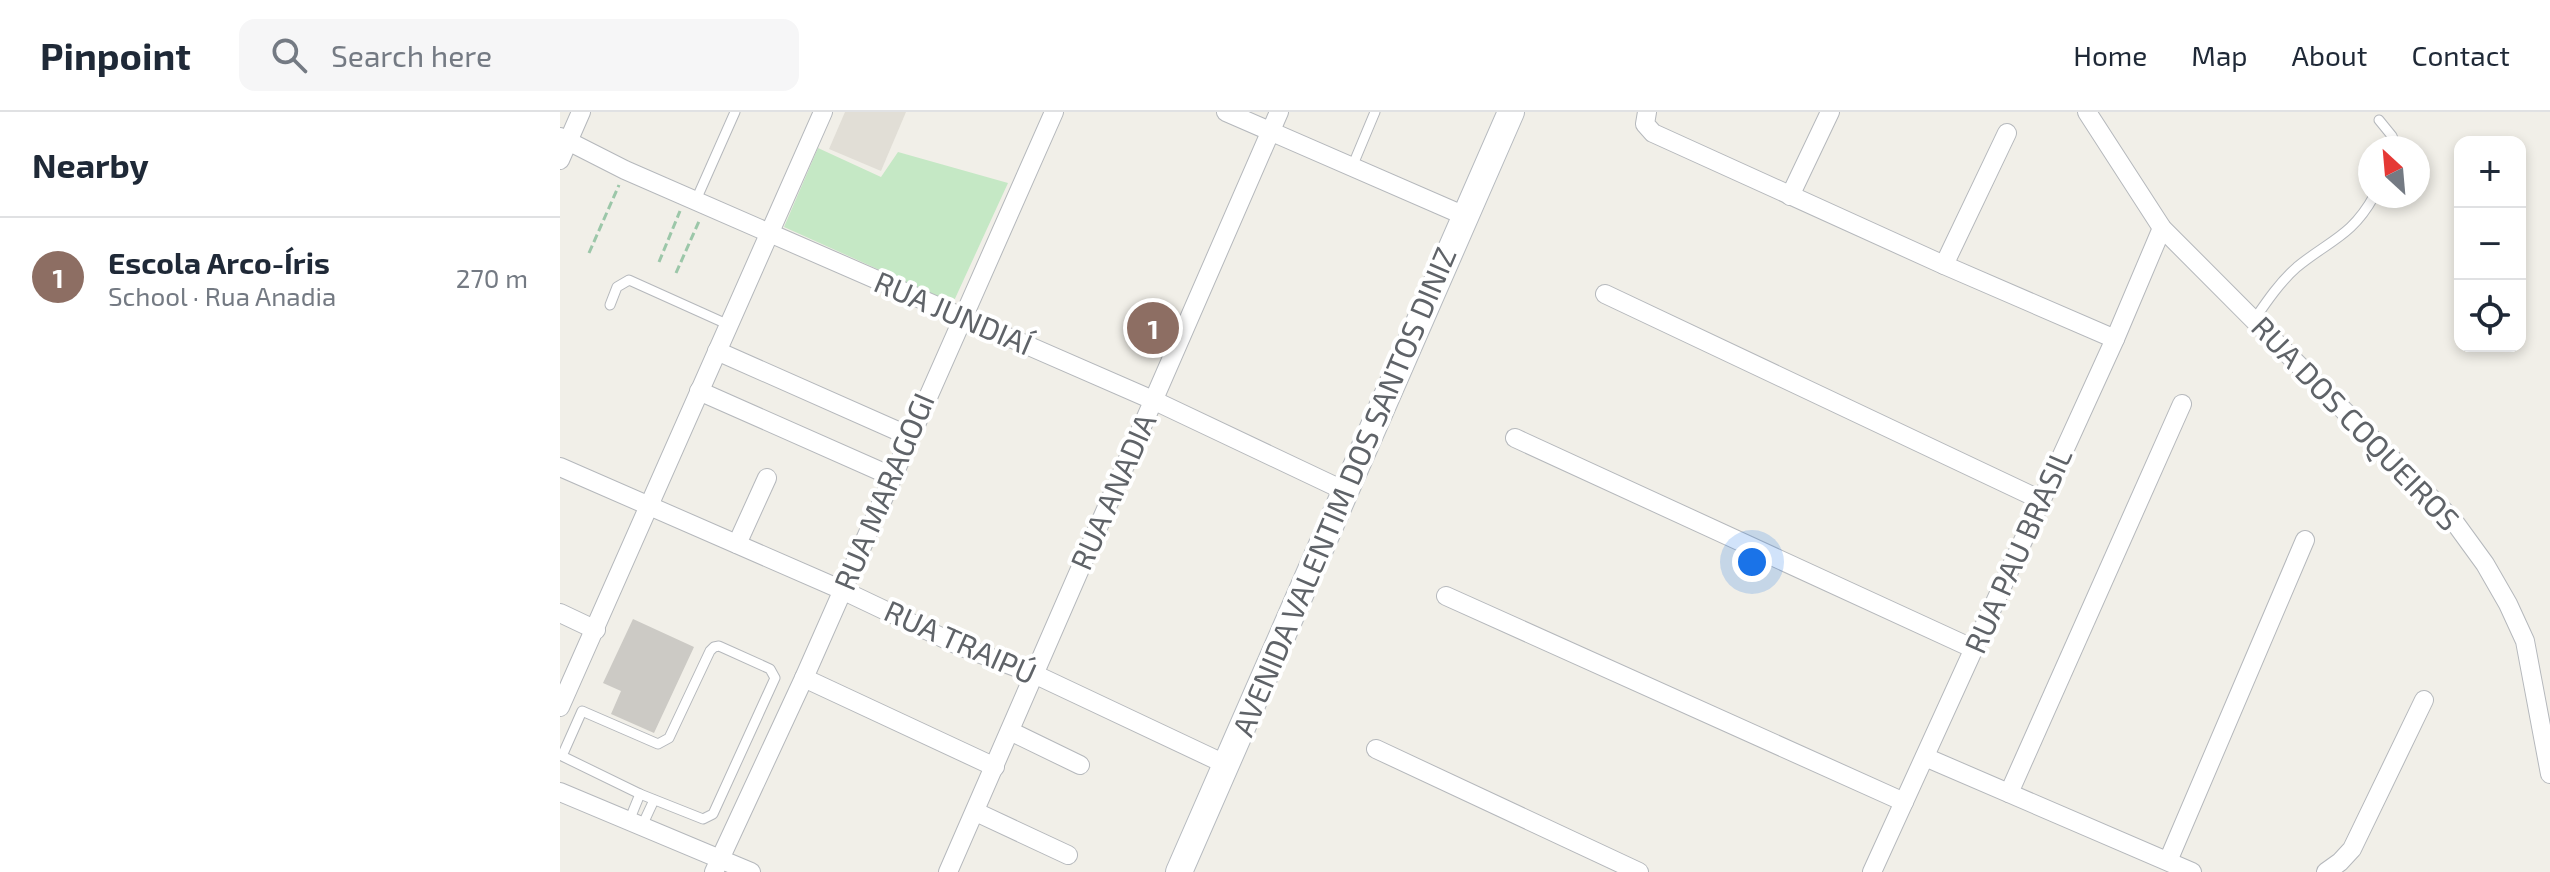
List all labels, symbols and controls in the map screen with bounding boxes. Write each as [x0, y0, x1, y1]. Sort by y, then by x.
search box [239, 19, 799, 91]
text: Pinpoint [40, 32, 191, 78]
icon: search [267, 33, 311, 77]
text: Search here [331, 37, 492, 73]
text: Home [2073, 38, 2147, 72]
text: Map [2191, 38, 2248, 72]
text: About [2292, 38, 2367, 72]
text: Contact [2411, 38, 2510, 72]
north arrow [2358, 136, 2430, 208]
map controls [2454, 136, 2526, 352]
button: + [2454, 136, 2526, 208]
text: Nearby [32, 144, 149, 185]
button: − [2454, 208, 2526, 280]
street label: AVENIDA VALENTIM DOS SANTOS DINIZ [1224, 241, 1463, 741]
text: Escola Arco-Íris [108, 244, 330, 280]
text: 1 [52, 262, 64, 293]
text: 270 m [456, 262, 528, 293]
street label: RUA JUNDIAÍ [869, 263, 1039, 362]
text: School · Rua Anadia [108, 280, 336, 311]
button: locate [2454, 280, 2526, 352]
pin: 1 [1127, 298, 1179, 358]
street label: RUA DOS COQUEIROS [2245, 308, 2468, 537]
street label: RUA MARAGOGI [825, 387, 941, 595]
street label: RUA ANADIA [1062, 407, 1163, 575]
street label: RUA PAU BRASIL [1956, 442, 2079, 658]
your location [1732, 542, 1772, 582]
street label: RUA TRAIPÚ [879, 592, 1042, 691]

